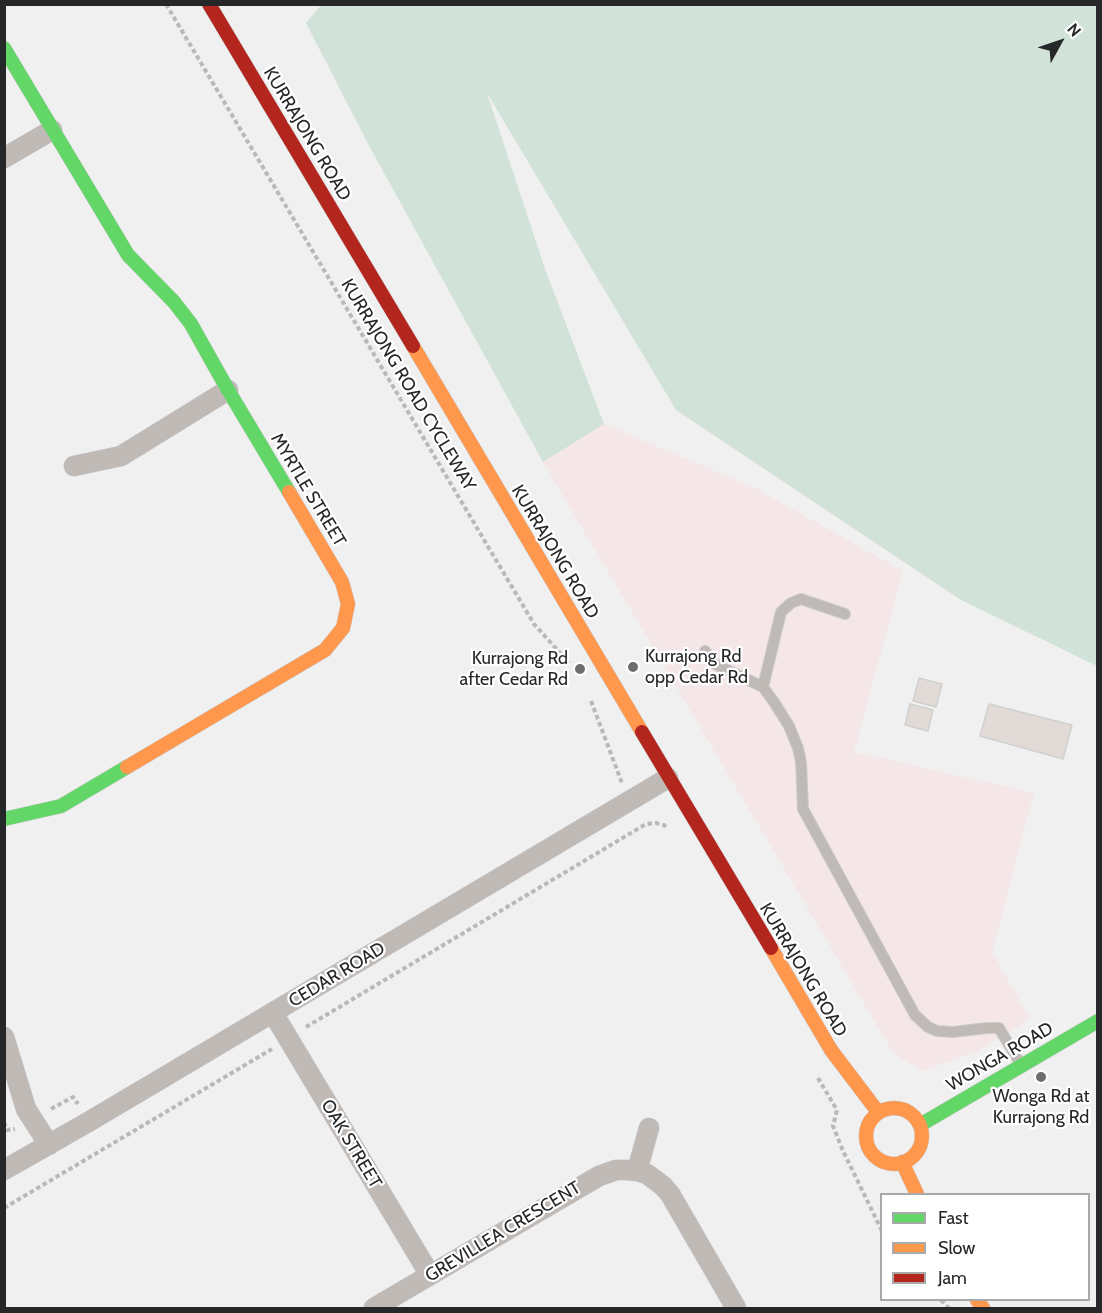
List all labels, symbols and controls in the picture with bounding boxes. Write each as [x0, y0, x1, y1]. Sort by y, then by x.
north arrow [1030, 12, 1090, 72]
text: N [1063, 20, 1085, 41]
street label: KURRAJONG ROAD [259, 63, 355, 205]
street label: KURRAJONG ROAD CYCLEWAY [336, 275, 480, 495]
street label: MYRTLE STREET [266, 430, 350, 550]
street label: KURRAJONG ROAD [507, 481, 603, 623]
place label: Kurrajong Rd opp Cedar Rd [645, 646, 748, 688]
place label: Kurrajong Rd after Cedar Rd [460, 648, 568, 690]
marker: Kurrajong Rd opp Cedar Rd [626, 660, 640, 674]
marker: Kurrajong Rd after Cedar Rd [573, 662, 587, 676]
street label: KURRAJONG ROAD [755, 899, 851, 1041]
street label: CEDAR ROAD [285, 938, 389, 1012]
street label: WONGA ROAD [943, 1018, 1057, 1096]
marker: Wonga Rd at Kurrajong Rd [1034, 1070, 1048, 1084]
place label: Wonga Rd at Kurrajong Rd [992, 1086, 1090, 1128]
street label: OAK STREET [316, 1096, 386, 1192]
street label: GREVILLEA CRESCENT [421, 1177, 585, 1287]
legend [880, 1193, 1090, 1301]
text: Fast [938, 1207, 969, 1229]
text: Slow [938, 1237, 975, 1259]
text: Jam [938, 1267, 967, 1289]

